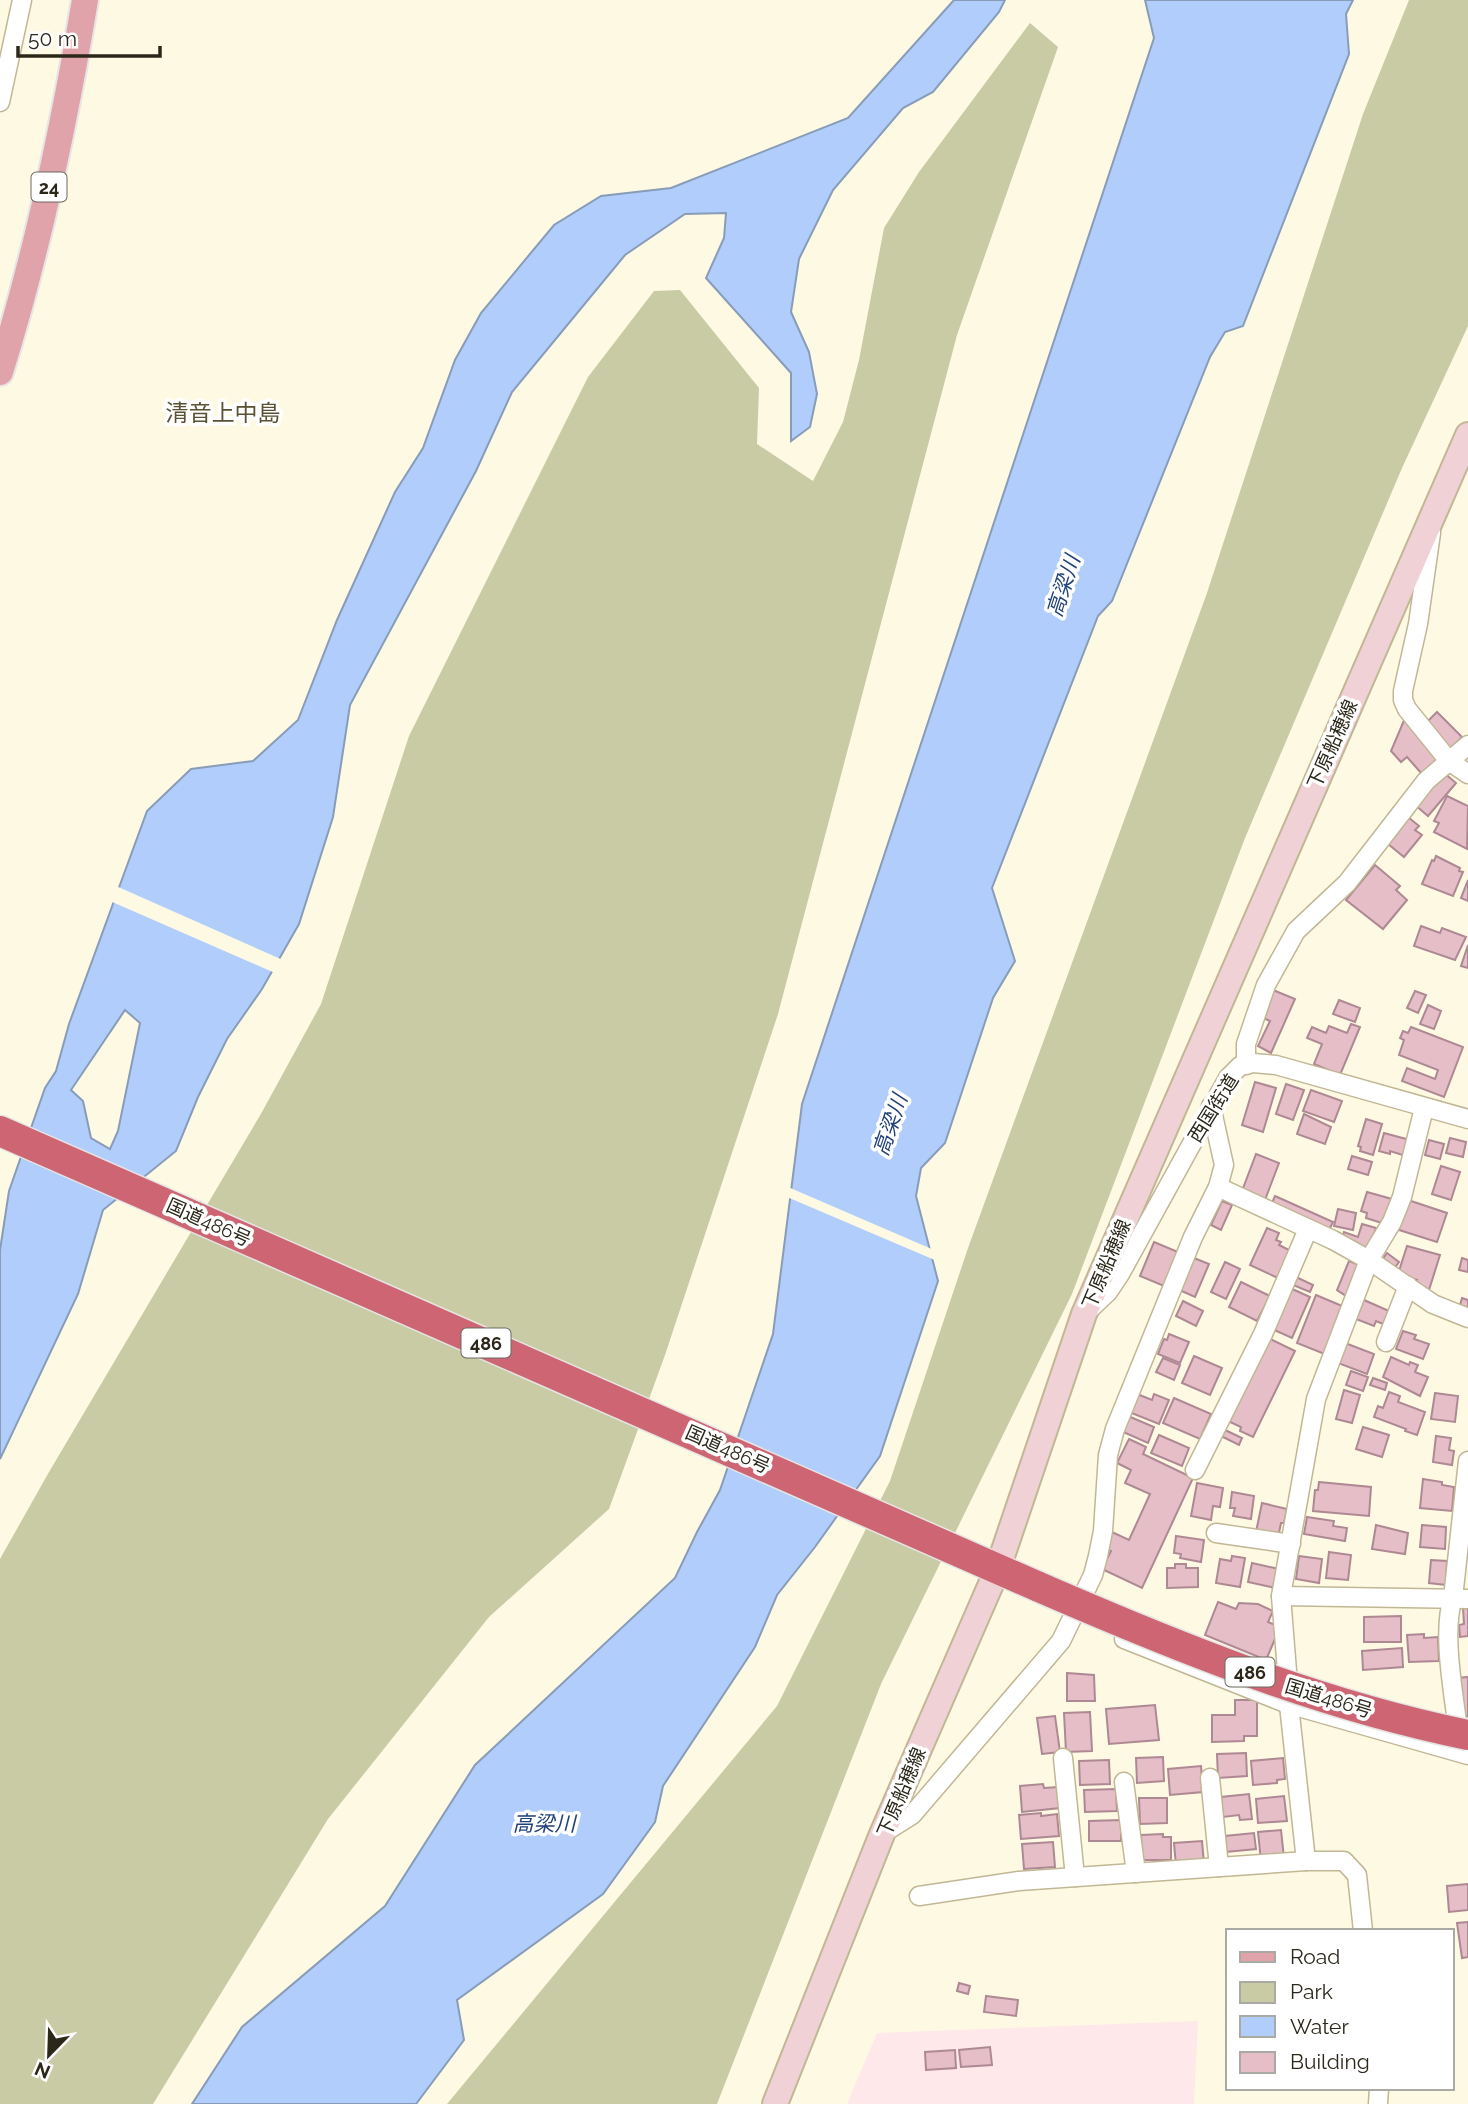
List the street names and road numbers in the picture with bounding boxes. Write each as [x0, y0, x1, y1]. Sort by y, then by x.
road number: 24 [32, 172, 66, 202]
street label: 下原船穂線 [1303, 696, 1361, 792]
street label: 西国街道 [1184, 1070, 1242, 1146]
street label: 国道486号 [163, 1194, 255, 1250]
street label: 下原船穂線 [1077, 1216, 1135, 1312]
road number: 486 [462, 1328, 510, 1358]
street label: 国道486号 [682, 1421, 774, 1477]
road number: 486 [1226, 1658, 1274, 1686]
street label: 国道486号 [1283, 1674, 1375, 1722]
street label: 下原船穂線 [872, 1744, 930, 1840]

